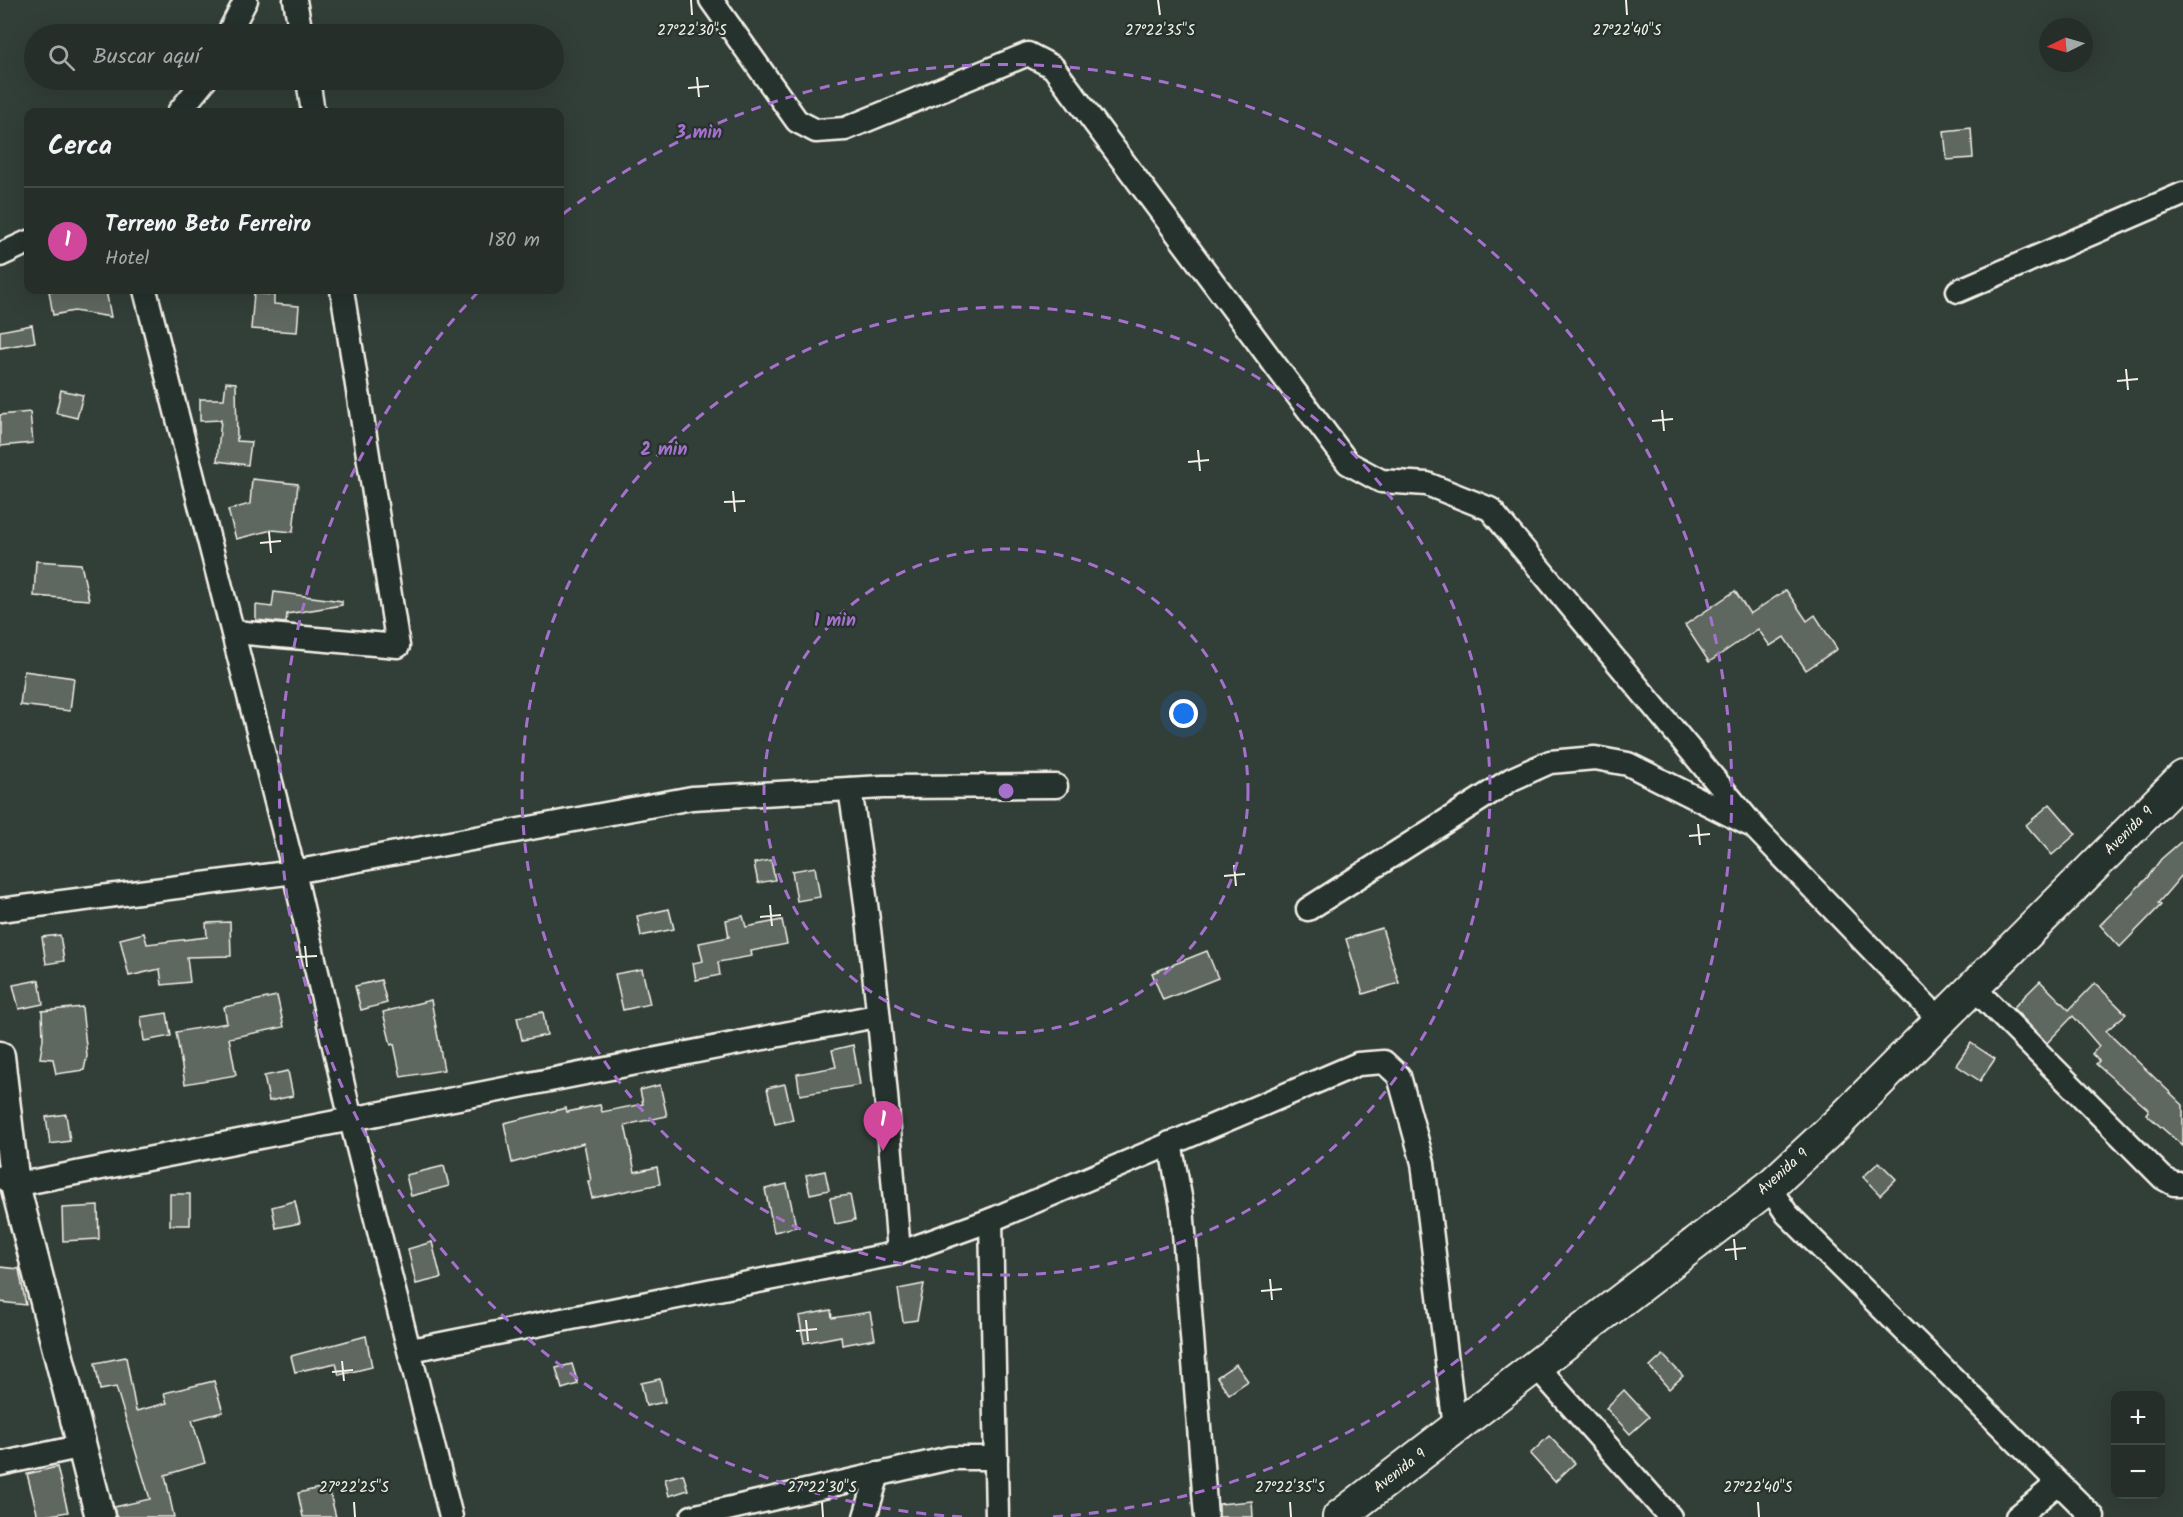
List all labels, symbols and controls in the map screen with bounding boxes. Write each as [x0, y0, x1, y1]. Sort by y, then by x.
north arrow [2039, 18, 2093, 72]
text: 27°22'30"S [657, 19, 727, 43]
text: 27°22'35"S [1125, 19, 1195, 43]
text: 27°22'40"S [1592, 19, 1662, 43]
search box [24, 24, 564, 90]
text: Buscar aquí [93, 40, 200, 75]
icon: search [45, 41, 78, 74]
text: 3 min [675, 119, 722, 148]
text: Cerca [48, 126, 112, 168]
text: Terreno Beto Ferreiro [105, 208, 311, 243]
text: 1 [64, 225, 71, 257]
text: 180 m [488, 225, 540, 257]
text: Hotel [105, 243, 149, 275]
text: 2 min [641, 436, 687, 465]
text: 1 min [814, 607, 856, 636]
your location [1169, 699, 1198, 728]
centre of rings [996, 781, 1016, 801]
street label: Avenida 9 [2099, 800, 2160, 861]
pin: 1 [864, 1102, 902, 1151]
street label: Avenida 9 [1752, 1142, 1814, 1202]
map controls [2111, 1391, 2165, 1499]
button: + [2111, 1391, 2165, 1445]
street label: Avenida 9 [1368, 1442, 1432, 1499]
button: − [2111, 1445, 2165, 1499]
text: 27°22'25"S [319, 1476, 389, 1500]
text: 27°22'30"S [787, 1476, 857, 1500]
text: 27°22'35"S [1255, 1476, 1325, 1500]
text: 27°22'40"S [1723, 1476, 1793, 1500]

